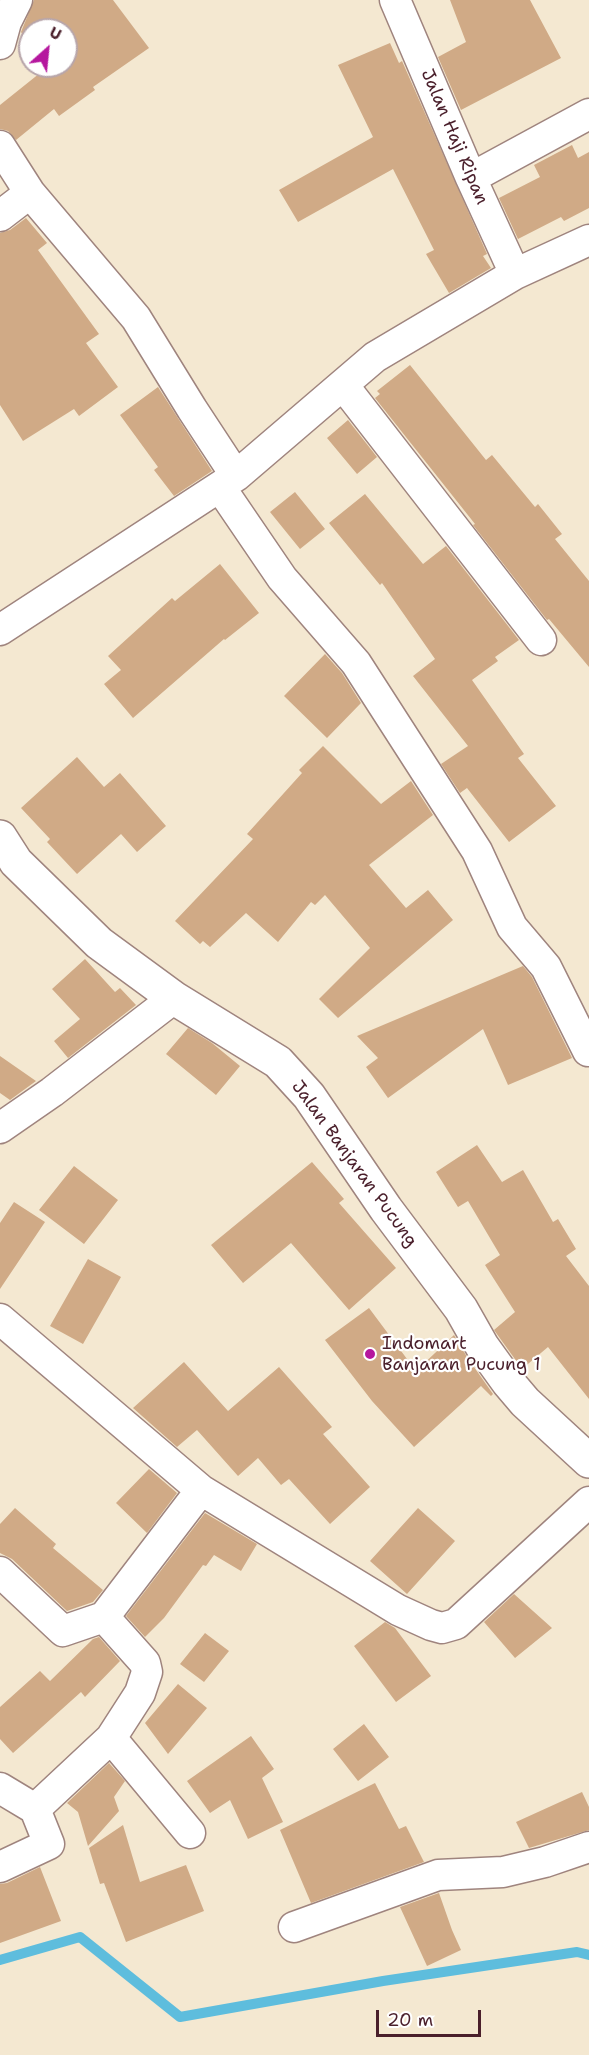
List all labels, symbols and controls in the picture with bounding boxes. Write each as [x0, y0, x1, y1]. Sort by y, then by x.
north arrow [18, 18, 78, 78]
text: U [46, 21, 65, 45]
street label: Jalan Haji Ripan [416, 66, 492, 208]
street label: Jalan Banjaran Pucung [286, 1077, 422, 1251]
place label: Indomart Banjaran Pucung 1 [382, 1333, 541, 1376]
marker: Indomart Banjaran Pucung 1 [363, 1347, 377, 1361]
scale bar [379, 1998, 484, 2036]
text: 20 m [387, 2008, 433, 2032]

